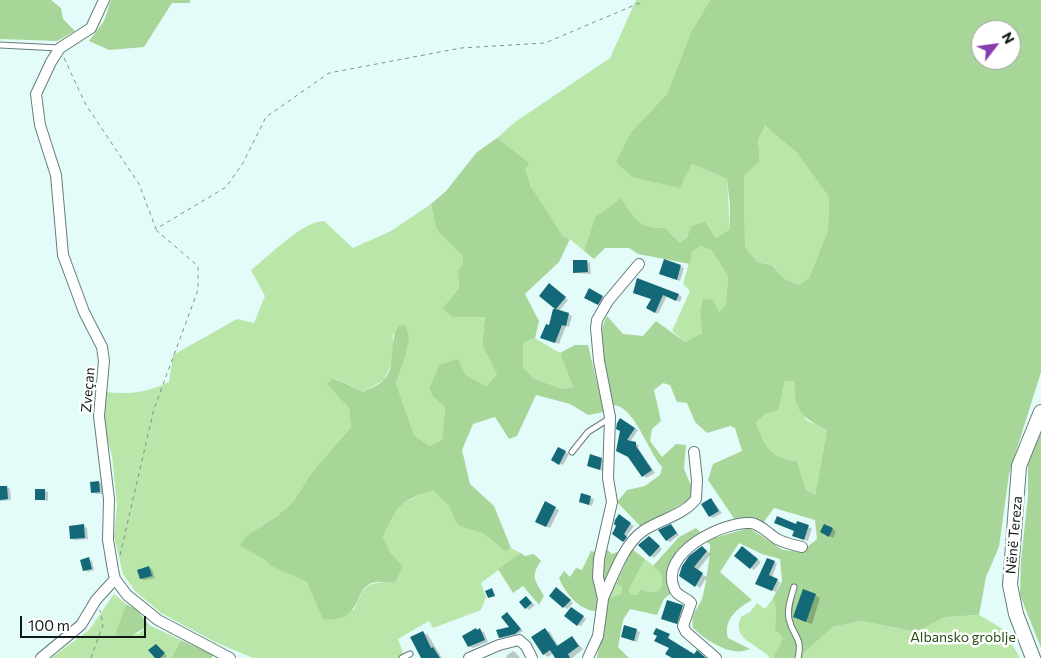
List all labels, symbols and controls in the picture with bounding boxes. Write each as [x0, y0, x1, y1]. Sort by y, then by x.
north arrow [971, 20, 1021, 70]
text: N [999, 29, 1019, 47]
street label: Zveçan [78, 367, 98, 413]
street label: Nënë Tereza [1002, 495, 1026, 575]
scale bar [22, 606, 149, 638]
text: 100 m [28, 616, 70, 634]
park label: Albansko groblje [910, 629, 1016, 645]

